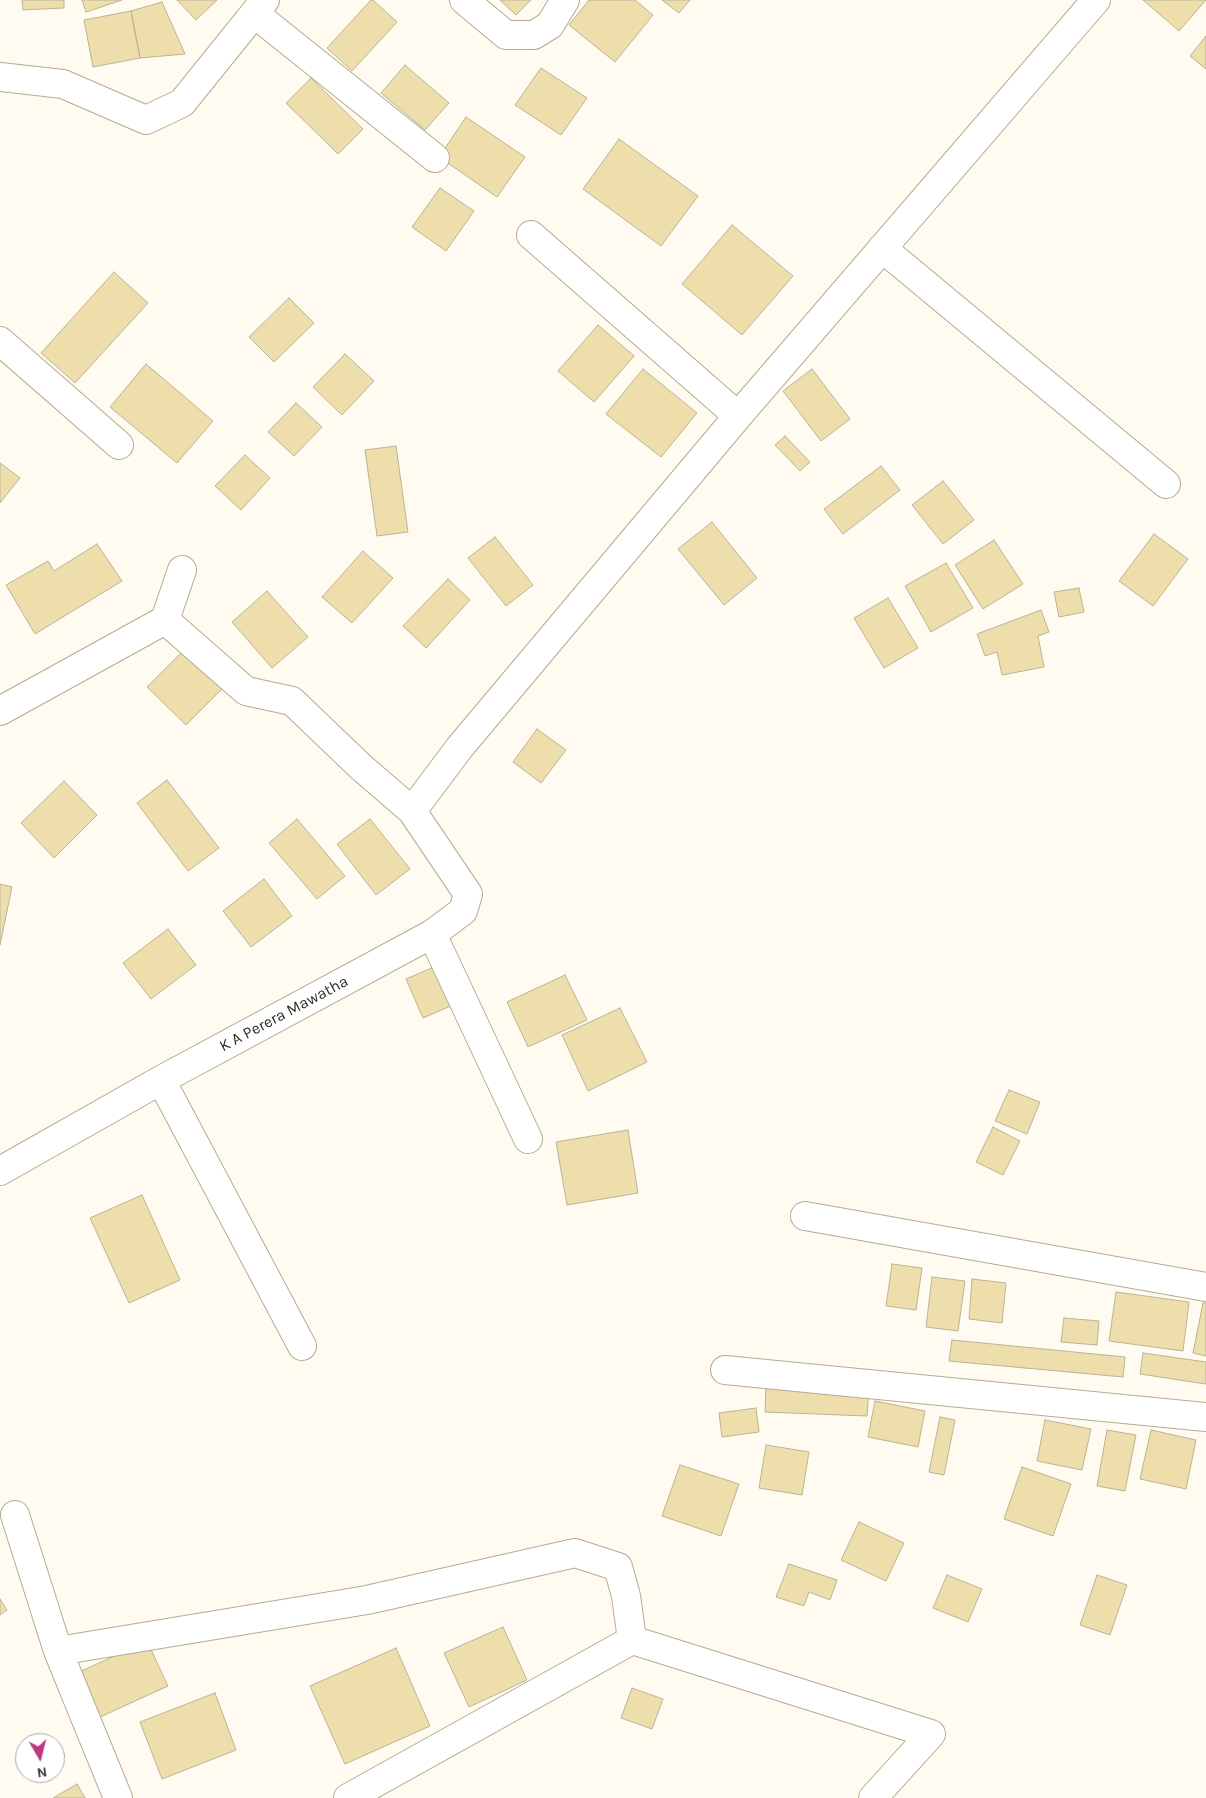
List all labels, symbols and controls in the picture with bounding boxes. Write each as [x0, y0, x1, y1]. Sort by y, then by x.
street label: K A Perera Mawatha [216, 972, 352, 1056]
north arrow [15, 1733, 65, 1783]
text: N [36, 1763, 48, 1781]

